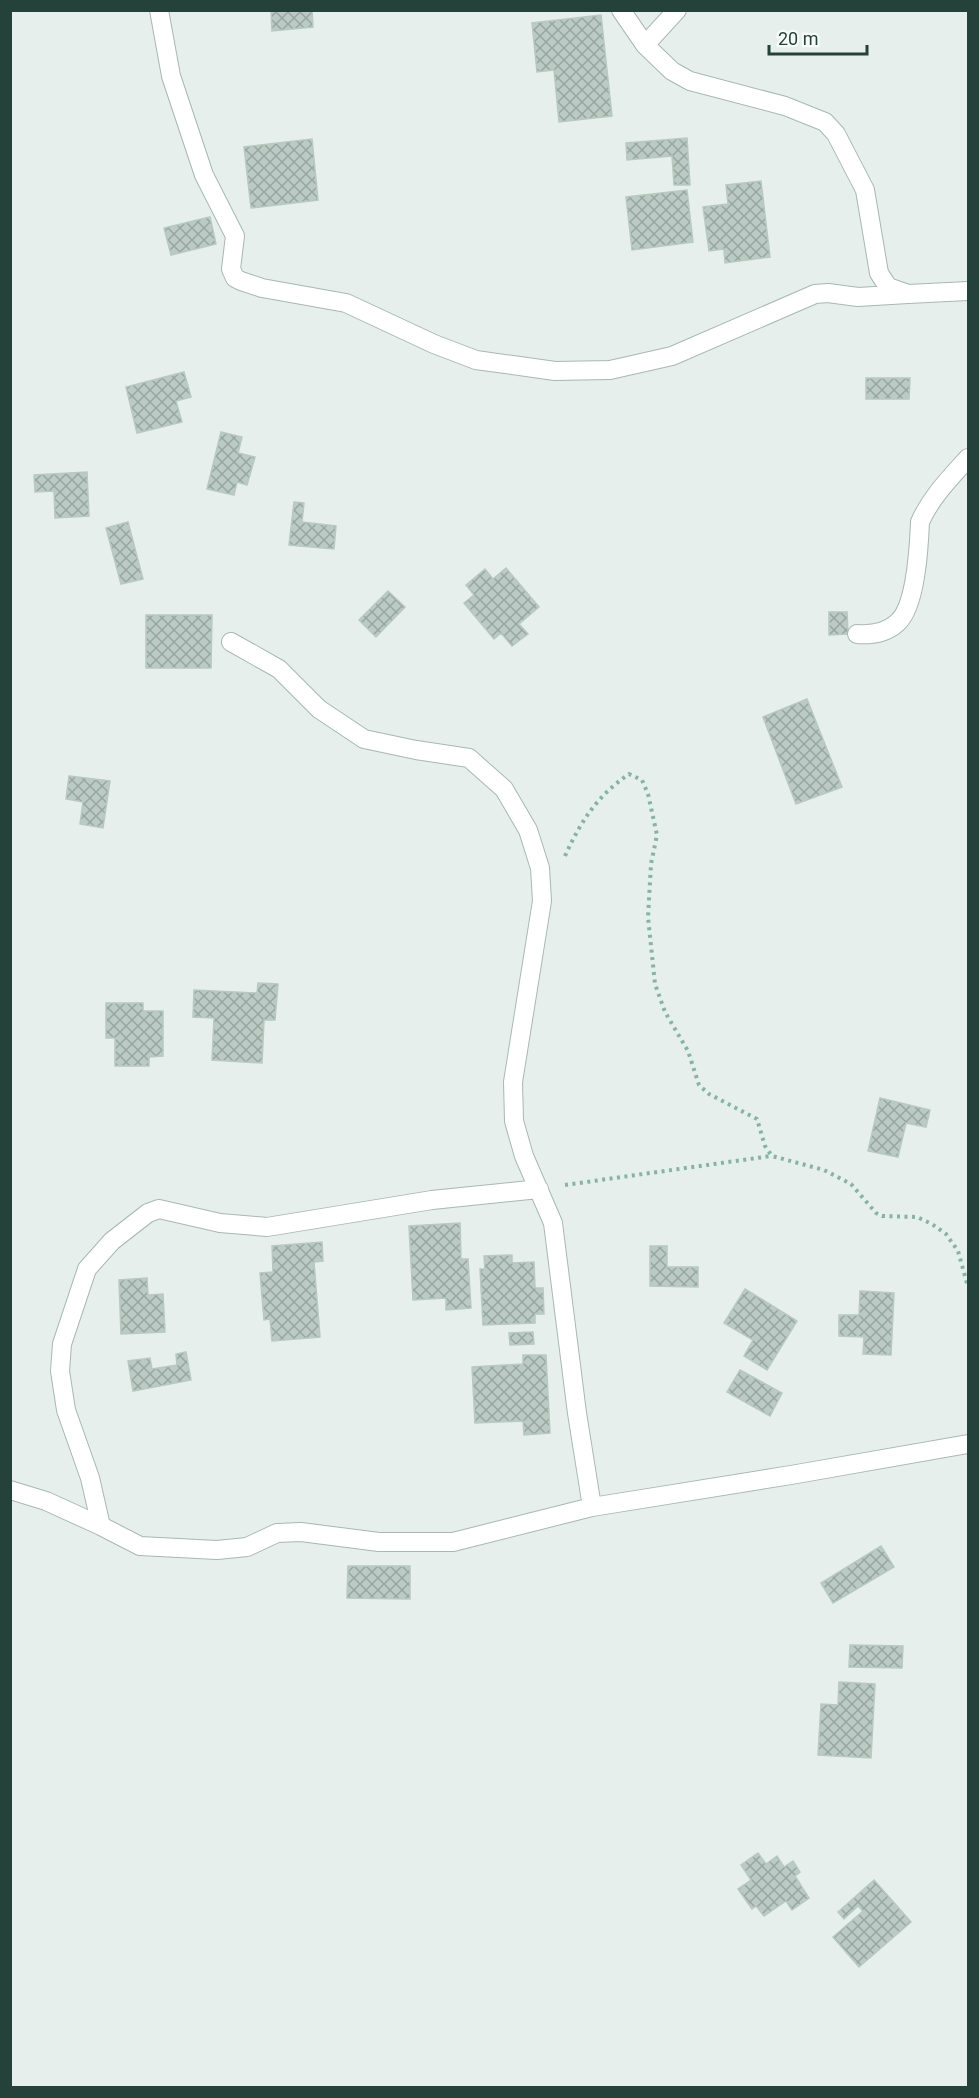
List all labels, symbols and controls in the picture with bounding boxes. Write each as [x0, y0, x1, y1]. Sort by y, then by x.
scale bar [769, 18, 866, 56]
text: 20 m [778, 28, 818, 49]

